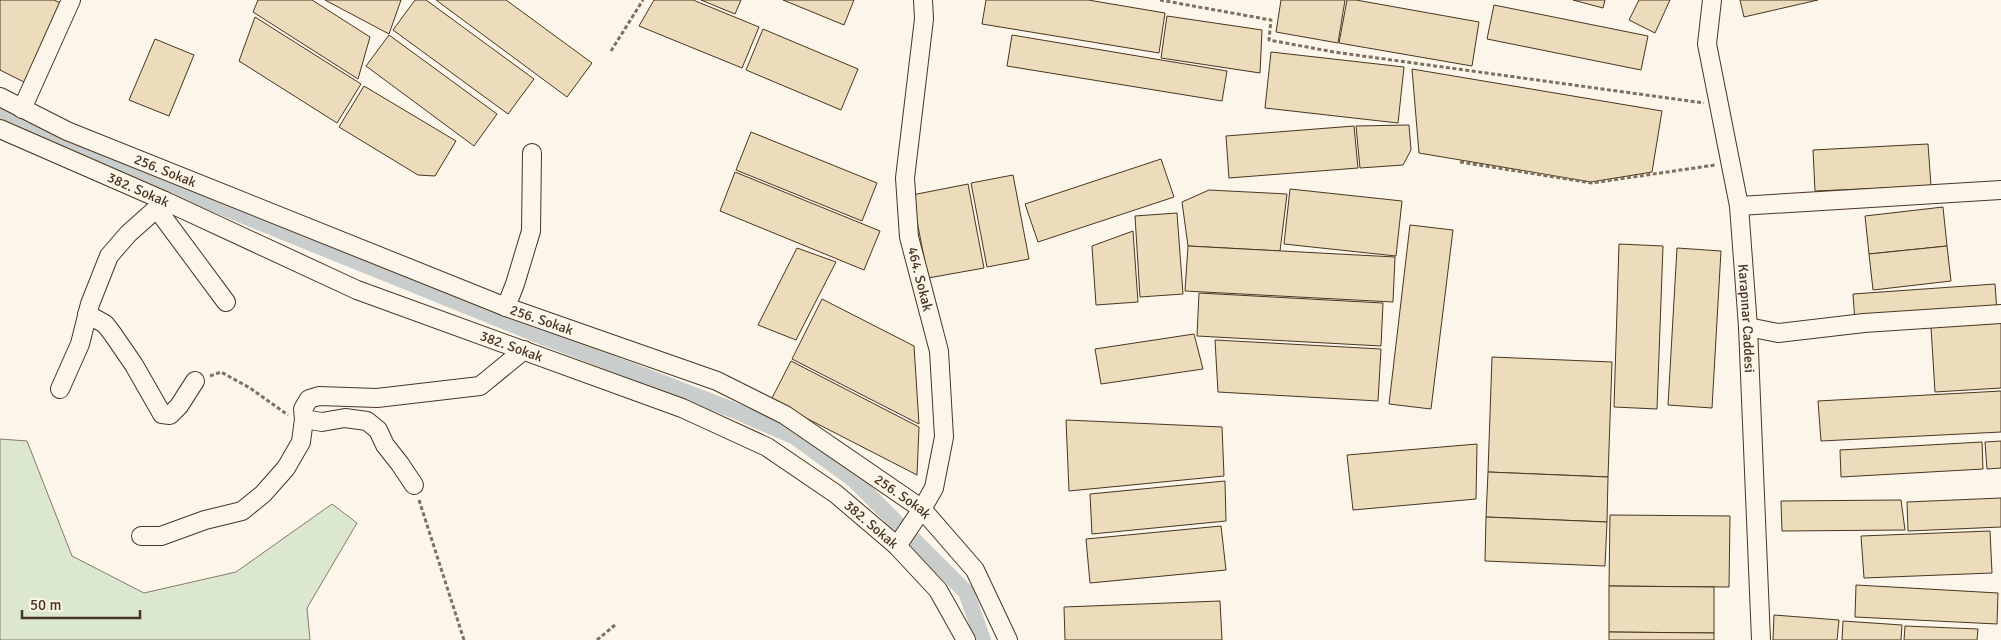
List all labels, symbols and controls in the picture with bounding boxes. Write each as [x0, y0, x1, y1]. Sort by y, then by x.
street label: 256. Sokak [132, 150, 199, 191]
street label: 382. Sokak [105, 168, 172, 210]
street label: 464. Sokak [904, 245, 936, 313]
street label: Karapınar Caddesi [1735, 263, 1758, 373]
street label: 256. Sokak [508, 301, 576, 338]
street label: 382. Sokak [478, 327, 545, 365]
street label: 256. Sokak [871, 470, 935, 522]
street label: 382. Sokak [841, 496, 902, 552]
scale bar [22, 588, 140, 620]
text: 50 m [30, 596, 61, 614]

